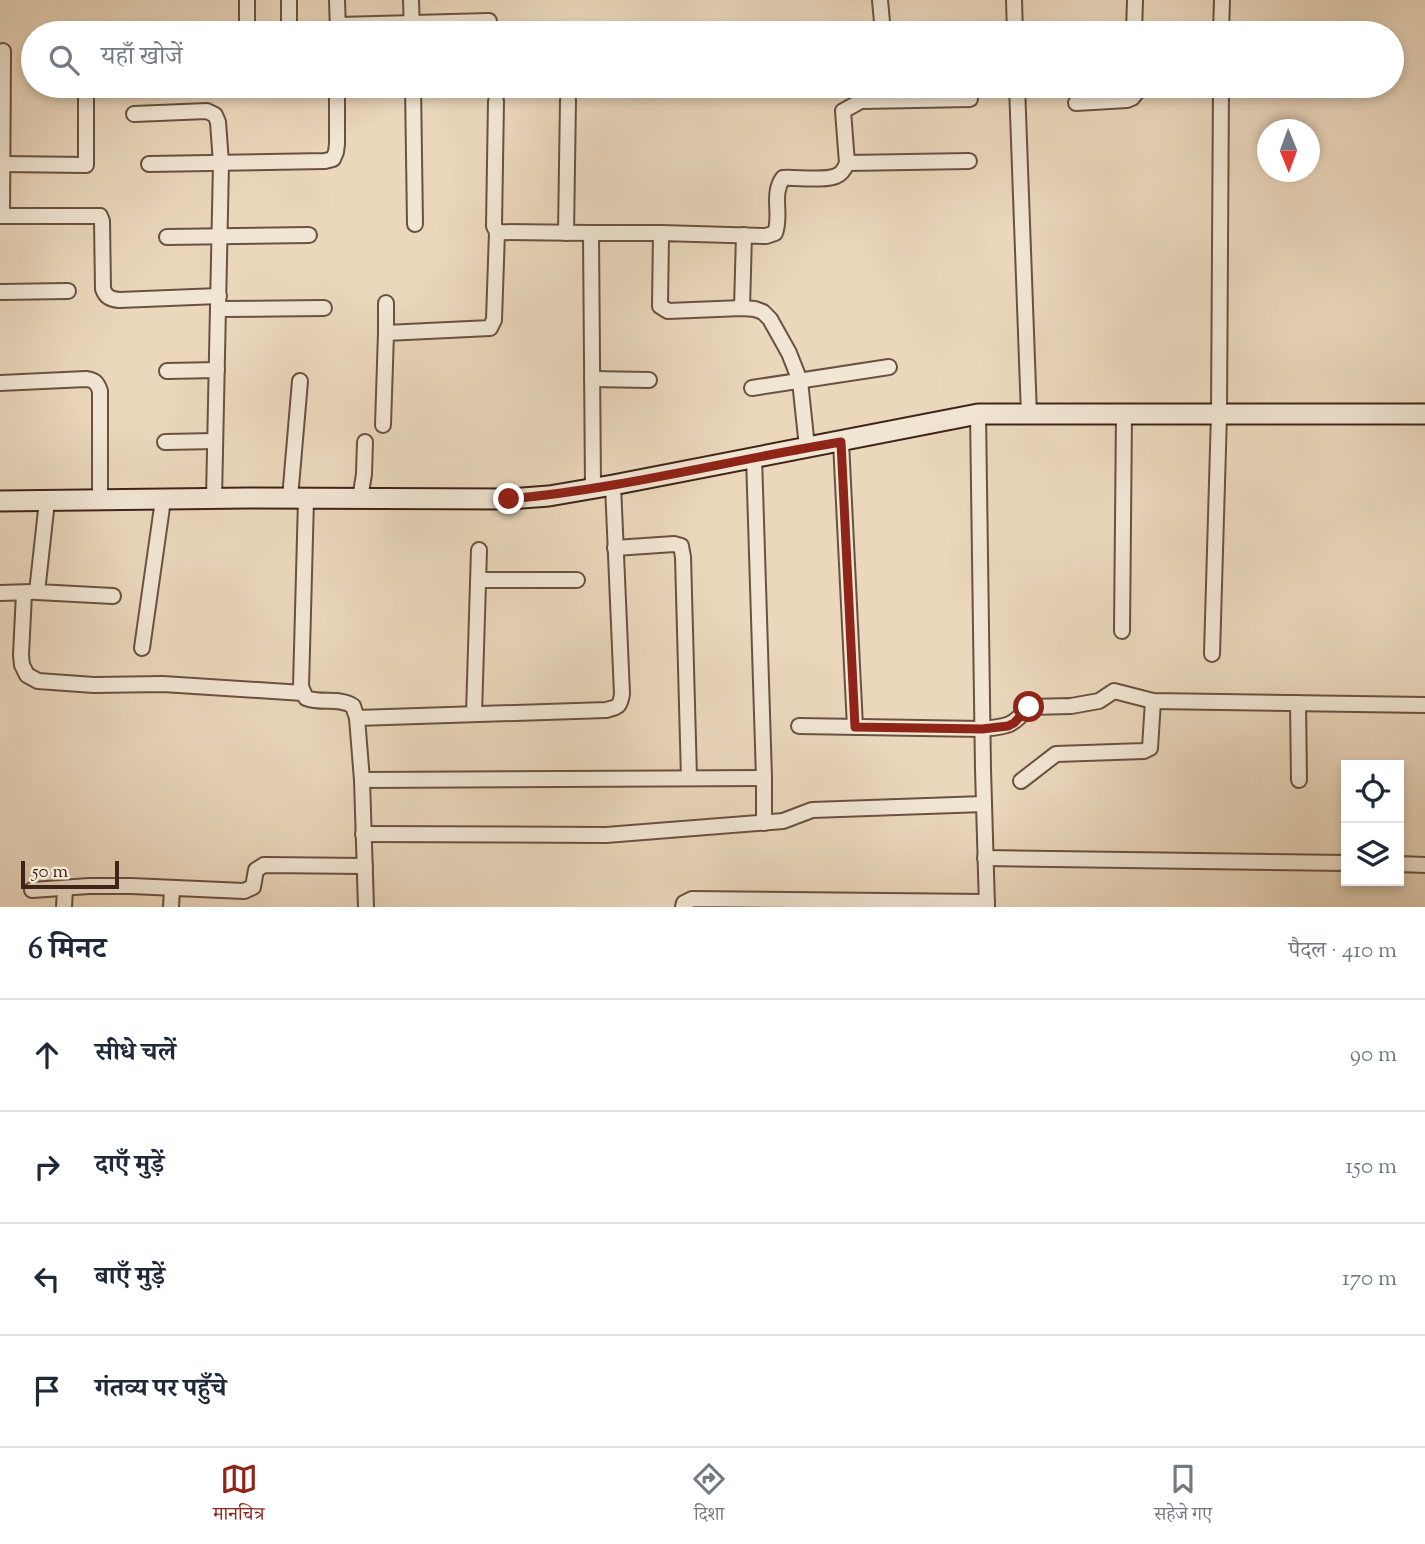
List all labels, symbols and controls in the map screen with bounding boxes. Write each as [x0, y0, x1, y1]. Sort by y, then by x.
search box [21, 21, 1404, 98]
text: यहाँ खोजें [101, 39, 183, 76]
icon: search [45, 41, 83, 79]
north arrow [1257, 119, 1320, 182]
route end [493, 483, 524, 514]
route start [1013, 691, 1044, 722]
map controls [1341, 760, 1404, 886]
button: locate [1341, 760, 1404, 823]
button: layers [1341, 823, 1404, 886]
scale bar [21, 858, 119, 890]
text: 50 m [32, 859, 68, 886]
text: 6 मिनट [28, 929, 106, 972]
text: पैदल · 410 m [1289, 935, 1397, 968]
text: सीधे चलें [95, 1035, 176, 1072]
icon: ahead [28, 1036, 66, 1074]
text: 90 m [1350, 1039, 1397, 1072]
text: दाएँ मुड़ें [95, 1147, 164, 1184]
icon: right [28, 1148, 66, 1186]
text: 150 m [1345, 1151, 1397, 1184]
text: बाएँ मुड़ें [95, 1259, 165, 1296]
icon: left [28, 1260, 66, 1298]
text: 170 m [1342, 1263, 1397, 1296]
text: गंतव्य पर पहुँचे [95, 1371, 226, 1408]
icon: arrive [28, 1372, 66, 1410]
tab: मानचित्र [213, 1460, 264, 1532]
tab: दिशा [690, 1460, 728, 1532]
tab: सहेजे गए [1154, 1460, 1212, 1532]

